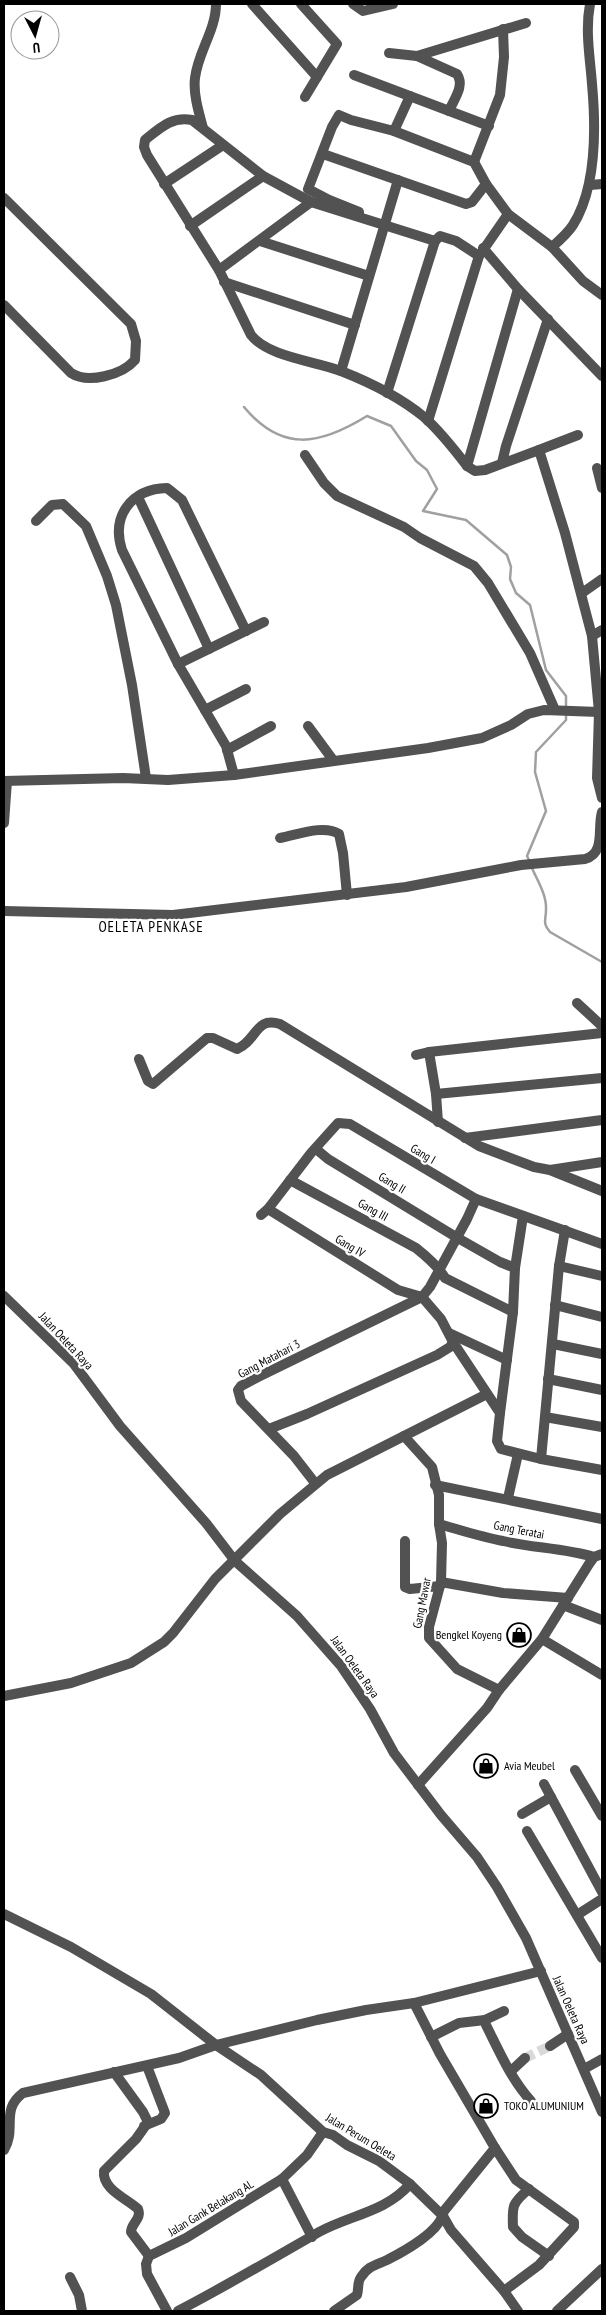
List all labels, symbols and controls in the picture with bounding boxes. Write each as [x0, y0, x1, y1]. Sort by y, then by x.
north arrow [10, 10, 60, 60]
text: U [32, 39, 41, 57]
district label: OELETA PENKASE [98, 917, 204, 936]
street label: Gang I [408, 1140, 438, 1167]
street label: Gang II [376, 1169, 409, 1197]
street label: Gang III [356, 1195, 391, 1224]
street label: Gang IV [333, 1231, 368, 1260]
street label: Jalan Oeleta Raya [35, 1308, 97, 1373]
street label: Gang Matahari 3 [235, 1336, 302, 1381]
street label: Gang Teratai [493, 1517, 546, 1542]
street label: Gang Mawar [409, 1576, 434, 1630]
shop icon: Bengkel Koyeng [506, 1622, 532, 1648]
place label: Bengkel Koyeng [436, 1627, 502, 1642]
street label: Jalan Oeleta Raya [327, 1632, 383, 1701]
shop icon: Avia Meubel [473, 1753, 499, 1779]
place label: Avia Meubel [504, 1758, 555, 1773]
street label: Jalan Oeleta Raya [549, 1973, 593, 2046]
shop icon: TOKO ALUMUNIUM [473, 2093, 499, 2119]
place label: TOKO ALUMUNIUM [504, 2098, 584, 2113]
street label: Jalan Perum Oeleta [323, 2109, 399, 2164]
street label: Jalan Gank Belakang AL [164, 2176, 256, 2239]

